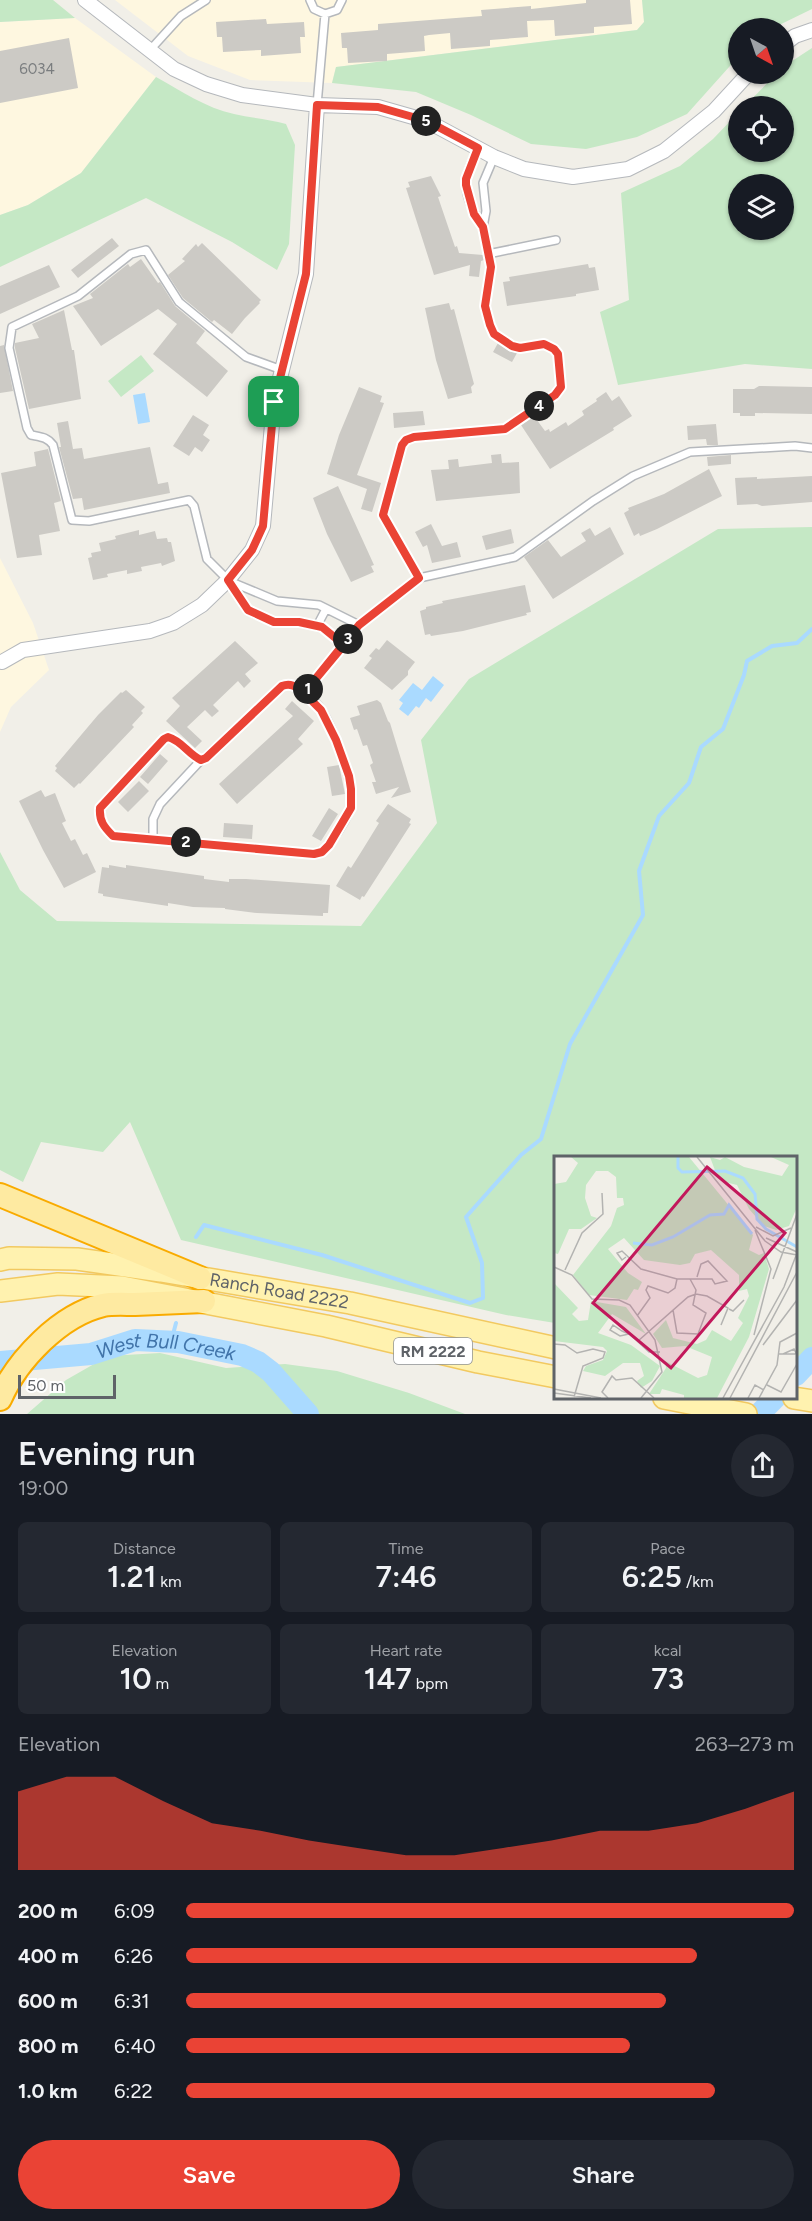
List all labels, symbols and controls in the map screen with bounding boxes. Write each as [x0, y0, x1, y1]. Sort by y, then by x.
north arrow [728, 18, 794, 84]
map controls [728, 18, 794, 240]
house number: 6034 [19, 60, 55, 78]
button: locate [728, 96, 794, 162]
pin: 5 [411, 106, 441, 136]
text: 5 [421, 111, 431, 130]
button: layers [728, 174, 794, 240]
pin [248, 376, 299, 427]
icon: arrive [257, 385, 290, 418]
pin: 4 [524, 391, 554, 421]
text: 4 [534, 396, 544, 415]
pin: 3 [333, 624, 363, 654]
text: 3 [344, 629, 352, 648]
pin: 1 [293, 674, 323, 704]
text: 1 [305, 679, 311, 698]
pin: 2 [171, 827, 201, 857]
text: 2 [181, 832, 191, 851]
inset map [554, 1156, 797, 1399]
street label: Ranch Road 2222 [208, 1268, 351, 1314]
water label: West Bull Creek [93, 1328, 239, 1366]
road number: RM 2222 [394, 1338, 472, 1364]
scale bar [18, 1372, 116, 1400]
text: 50 m [27, 1376, 64, 1395]
text: Evening run [18, 1434, 195, 1473]
button: share [731, 1434, 794, 1497]
text: 19:00 [18, 1476, 68, 1500]
text: Distance [113, 1539, 176, 1558]
text: Time [389, 1539, 423, 1558]
text: Pace [650, 1539, 685, 1558]
text: 1.21 [107, 1558, 156, 1595]
text: 7:46 [376, 1558, 436, 1595]
text: 6:25 [622, 1558, 682, 1595]
text: km [156, 1572, 182, 1591]
text: /km [682, 1572, 714, 1591]
text: Elevation [111, 1641, 177, 1660]
text: Heart rate [370, 1641, 442, 1660]
text: kcal [654, 1641, 682, 1660]
text: 10 [120, 1660, 152, 1697]
text: 147 [364, 1660, 412, 1697]
text: 73 [651, 1660, 684, 1697]
text: m [152, 1674, 169, 1693]
text: bpm [412, 1674, 448, 1693]
text: Elevation [18, 1732, 100, 1756]
text: 263–273 m [695, 1732, 794, 1756]
text: 200 m [18, 1899, 78, 1923]
text: 6:09 [114, 1899, 155, 1923]
text: 400 m [18, 1944, 79, 1968]
text: 6:26 [114, 1944, 153, 1968]
text: 600 m [18, 1989, 78, 2013]
text: 6:31 [114, 1989, 150, 2013]
text: 800 m [18, 2034, 78, 2058]
text: 6:40 [114, 2034, 156, 2058]
text: 1.0 km [18, 2079, 77, 2103]
text: 6:22 [114, 2079, 153, 2103]
button: Save [18, 2140, 400, 2209]
button: Share [412, 2140, 794, 2209]

